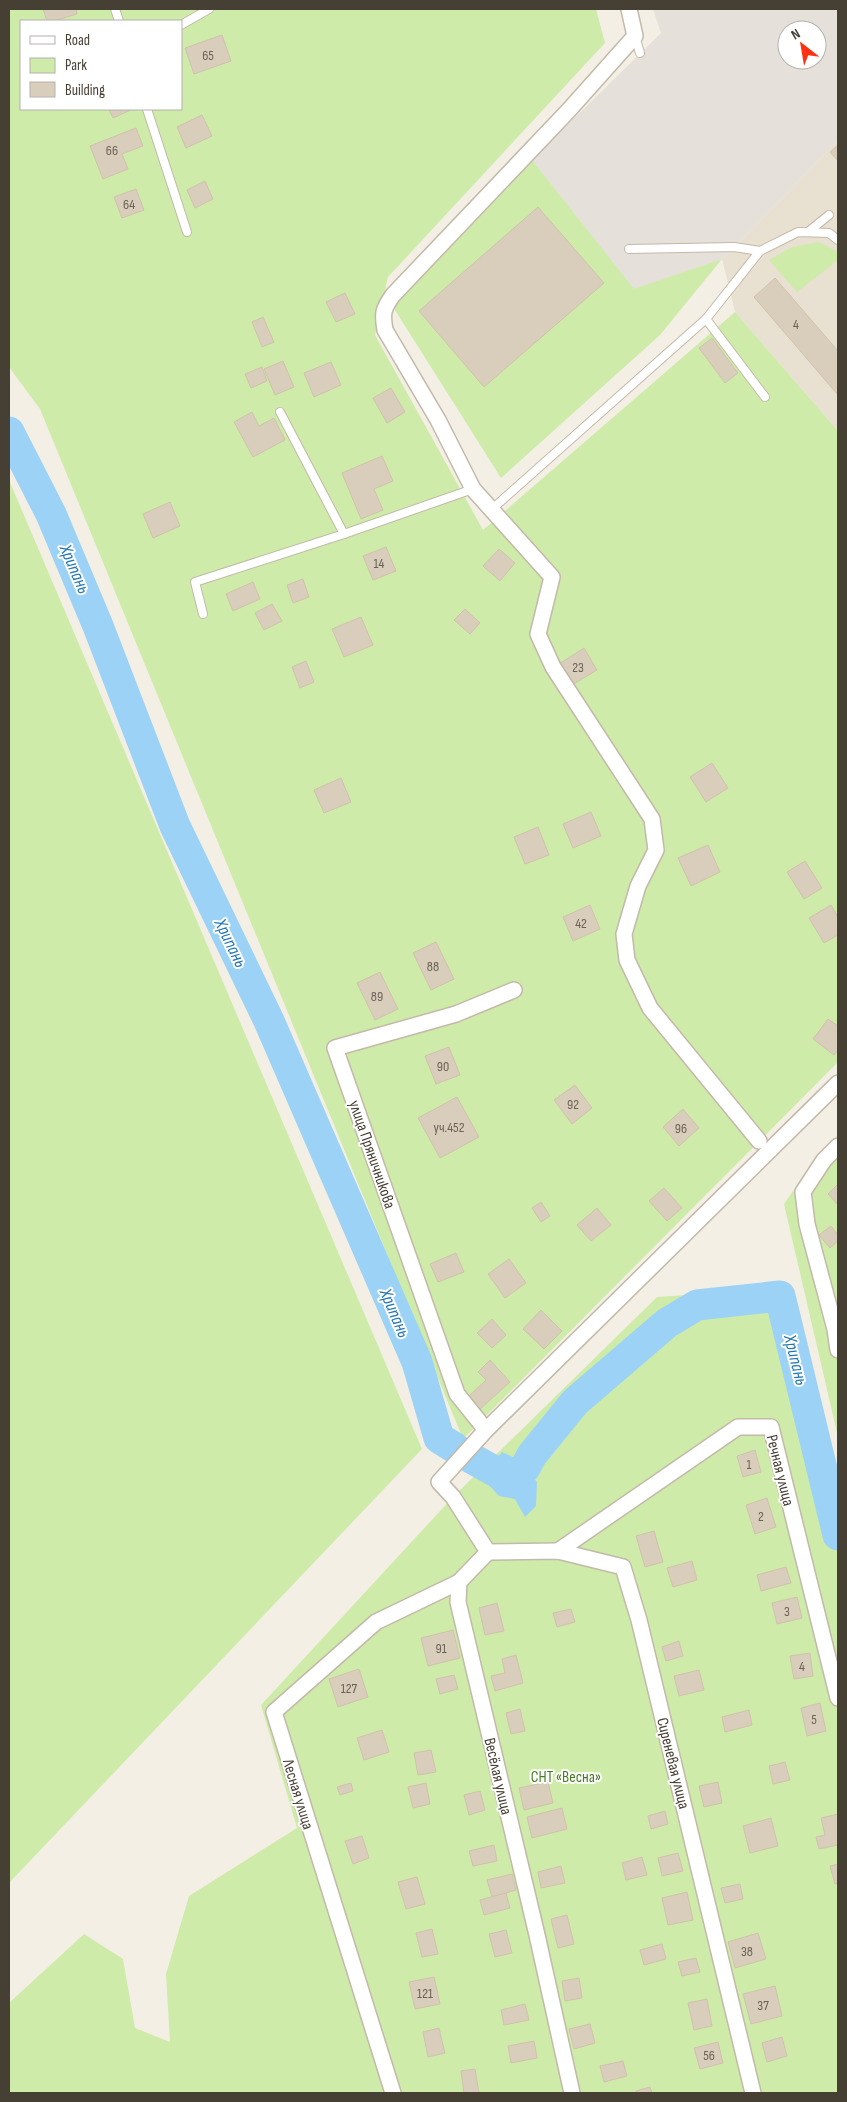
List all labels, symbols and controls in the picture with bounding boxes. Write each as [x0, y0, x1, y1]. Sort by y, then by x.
legend [20, 20, 182, 110]
north arrow [777, 20, 827, 70]
text: N [788, 25, 803, 43]
text: Road [65, 31, 90, 50]
house number: 65 [202, 47, 214, 64]
text: Park [65, 56, 87, 75]
text: Building [65, 81, 105, 100]
house number: 66 [106, 142, 118, 159]
house number: 64 [123, 196, 135, 213]
house number: 4 [793, 316, 799, 333]
water label: Хрипань [54, 541, 94, 597]
house number: 14 [374, 555, 385, 572]
house number: 23 [572, 659, 584, 676]
water label: Хрипань [209, 915, 251, 971]
house number: 42 [575, 915, 587, 932]
house number: 88 [427, 958, 439, 975]
house number: 89 [371, 988, 383, 1005]
house number: 90 [437, 1058, 449, 1075]
house number: 92 [567, 1096, 579, 1113]
street label: улица Пряничникова [344, 1098, 399, 1211]
house number: уч.452 [434, 1119, 465, 1136]
house number: 96 [675, 1120, 687, 1137]
water label: Хрипань [374, 1285, 414, 1341]
water label: Хрипань [779, 1332, 812, 1388]
street label: Речная улица [762, 1433, 798, 1508]
house number: 1 [747, 1456, 752, 1473]
house number: 2 [758, 1508, 764, 1525]
house number: 3 [784, 1603, 790, 1620]
house number: 91 [435, 1640, 447, 1657]
house number: 4 [799, 1658, 805, 1675]
house number: 127 [341, 1680, 358, 1697]
house number: 5 [811, 1711, 817, 1728]
street label: Сиреневая улица [652, 1716, 693, 1811]
street label: Весёлая улица [479, 1736, 516, 1817]
street label: Лесная улица [278, 1756, 317, 1832]
park label: СНТ «Весна» [531, 1768, 601, 1787]
house number: 38 [741, 1943, 753, 1960]
house number: 121 [417, 1985, 433, 2002]
house number: 37 [757, 1997, 769, 2014]
house number: 56 [703, 2047, 715, 2064]

